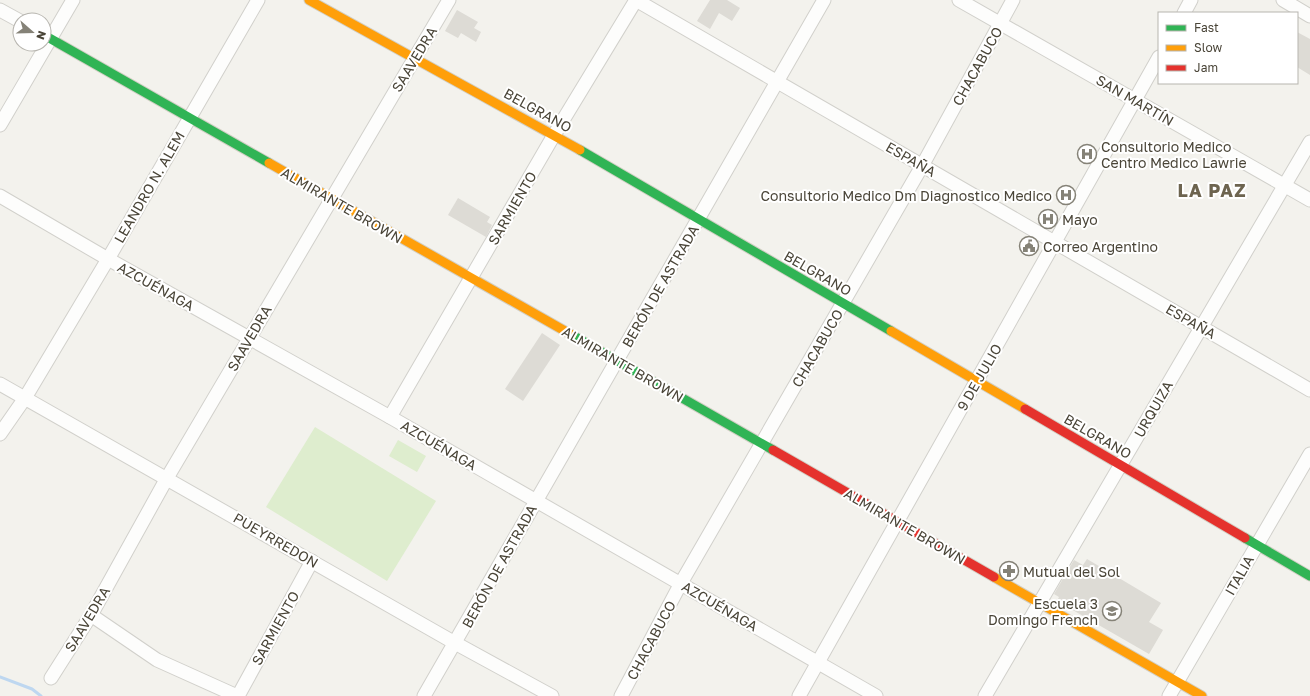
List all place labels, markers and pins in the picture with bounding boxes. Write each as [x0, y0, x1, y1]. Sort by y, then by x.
place label: Consultorio Medico Centro Medico Lawrie [1101, 138, 1247, 171]
hospital icon: Consultorio Medico Centro Medico Lawrie [1076, 143, 1098, 165]
hospital icon: Consultorio Medico Dm Diagnostico Medico [1055, 184, 1077, 206]
place label: Consultorio Medico Dm Diagnostico Medico [761, 187, 1052, 204]
hospital icon: Mayo [1037, 208, 1059, 230]
place label: Mayo [1062, 211, 1098, 228]
public building icon: Correo Argentino [1018, 235, 1040, 257]
place label: Correo Argentino [1043, 238, 1158, 255]
pharmacy icon: Mutual del Sol [998, 560, 1020, 582]
place label: Mutual del Sol [1023, 563, 1120, 580]
place label: Escuela 3 Domingo French [988, 595, 1098, 628]
school or university icon: Escuela 3 Domingo French [1101, 600, 1123, 622]

